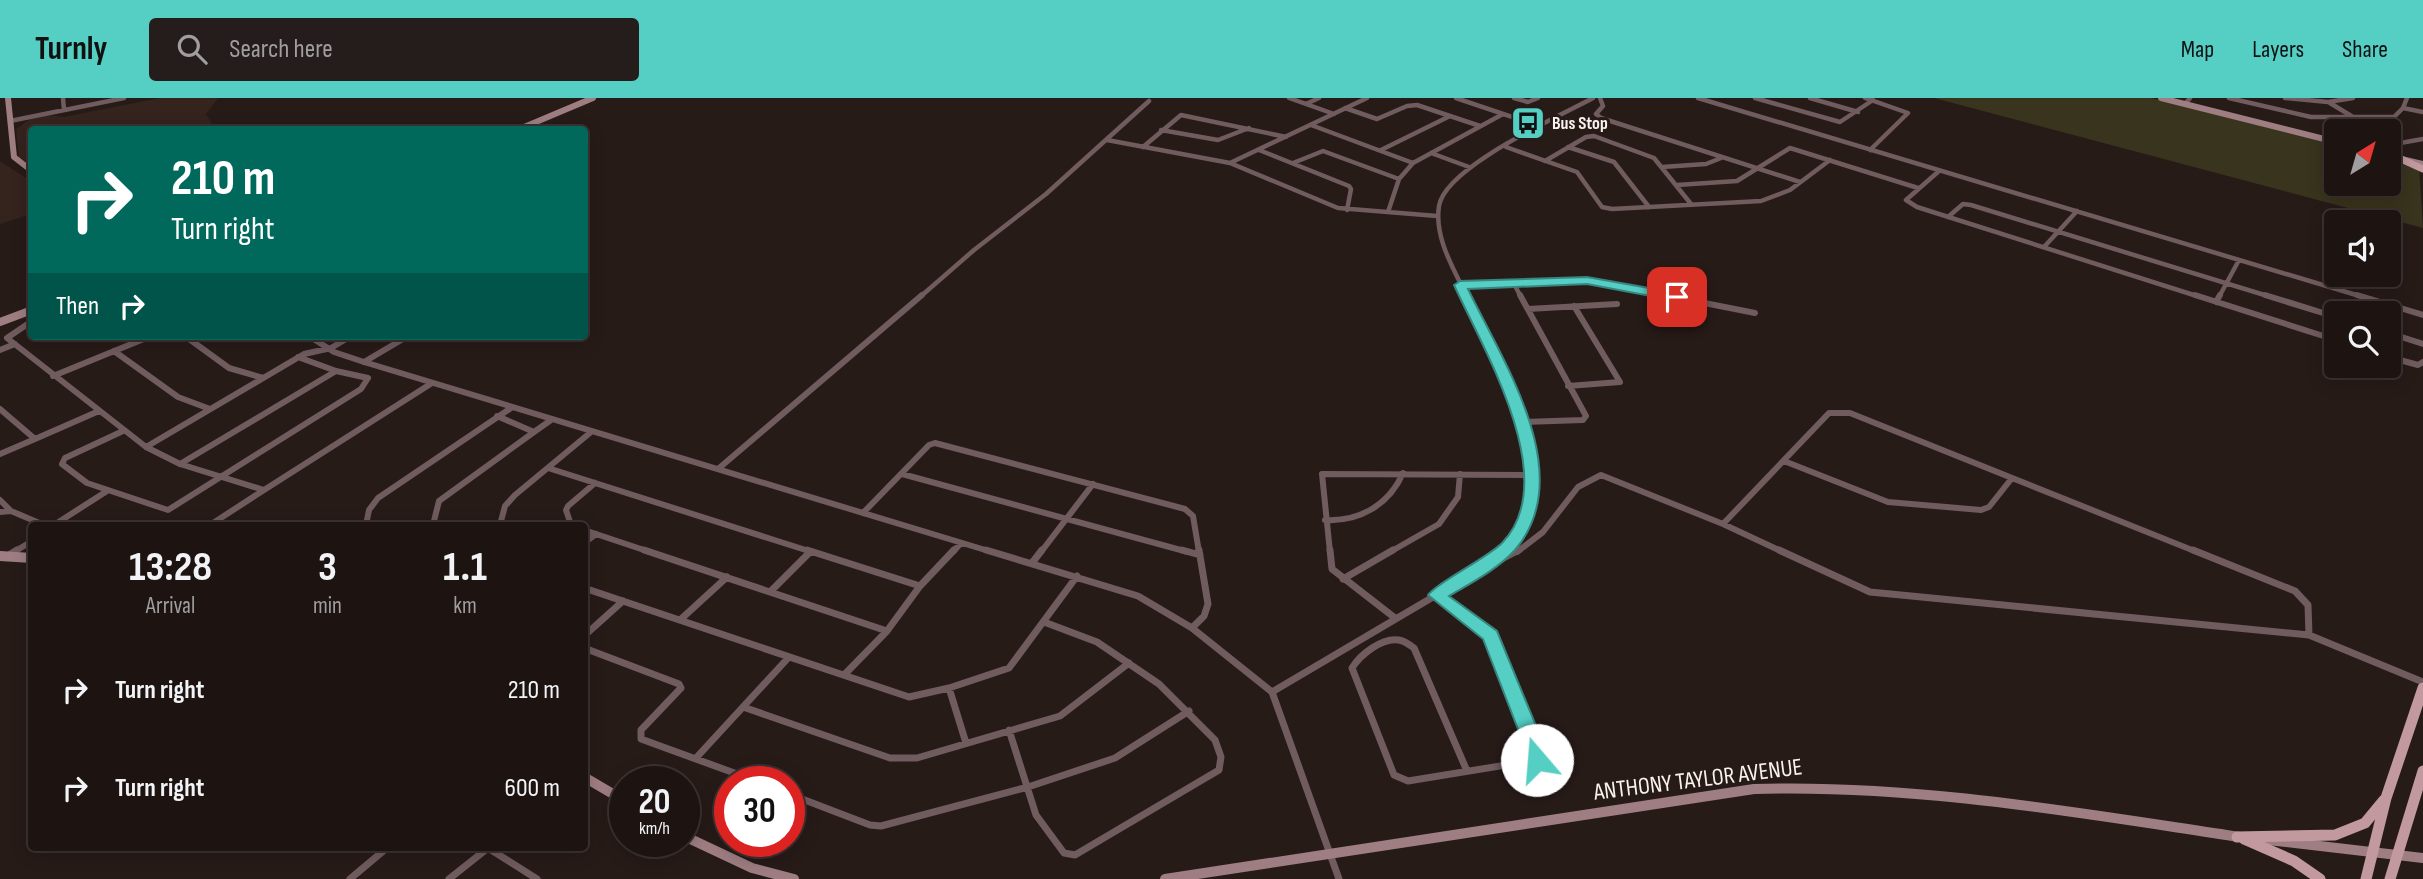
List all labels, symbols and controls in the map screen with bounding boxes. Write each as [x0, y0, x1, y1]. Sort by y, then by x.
search box [149, 18, 639, 81]
text: Turnly [35, 29, 107, 69]
icon: search [173, 30, 211, 68]
text: Search here [229, 34, 333, 65]
text: Map [2181, 35, 2214, 64]
text: Layers [2252, 35, 2304, 64]
text: Share [2342, 35, 2388, 64]
bus stop icon: Bus Stop [1509, 104, 1547, 142]
place label: Bus Stop [1552, 113, 1608, 134]
north arrow [2324, 119, 2401, 196]
map controls [2324, 119, 2401, 378]
text: 210 m [171, 150, 275, 209]
icon: right [56, 154, 147, 245]
text: Turn right [171, 210, 275, 249]
button: sound [2324, 210, 2401, 287]
pin [1647, 267, 1707, 327]
icon: arrive [1658, 278, 1696, 316]
icon: right [113, 287, 151, 325]
text: Then [56, 291, 99, 322]
button: search [2324, 301, 2401, 378]
text: 13:28 [129, 542, 212, 593]
text: 3 [318, 542, 337, 593]
text: 1.1 [443, 542, 487, 593]
text: Arrival [146, 592, 195, 620]
text: min [313, 592, 342, 620]
text: km [453, 592, 477, 620]
icon: right [56, 671, 94, 709]
text: Turn right [115, 675, 204, 706]
text: 210 m [508, 675, 560, 706]
position arrow [1500, 723, 1574, 797]
street label: ANTHONY TAYLOR AVENUE [1591, 752, 1804, 807]
speed limit sign: 30 [714, 766, 805, 857]
icon: right [56, 769, 94, 807]
text: Turn right [115, 773, 204, 804]
text: 600 m [505, 773, 560, 804]
text: 20 [639, 781, 671, 824]
text: km/h [639, 818, 670, 839]

